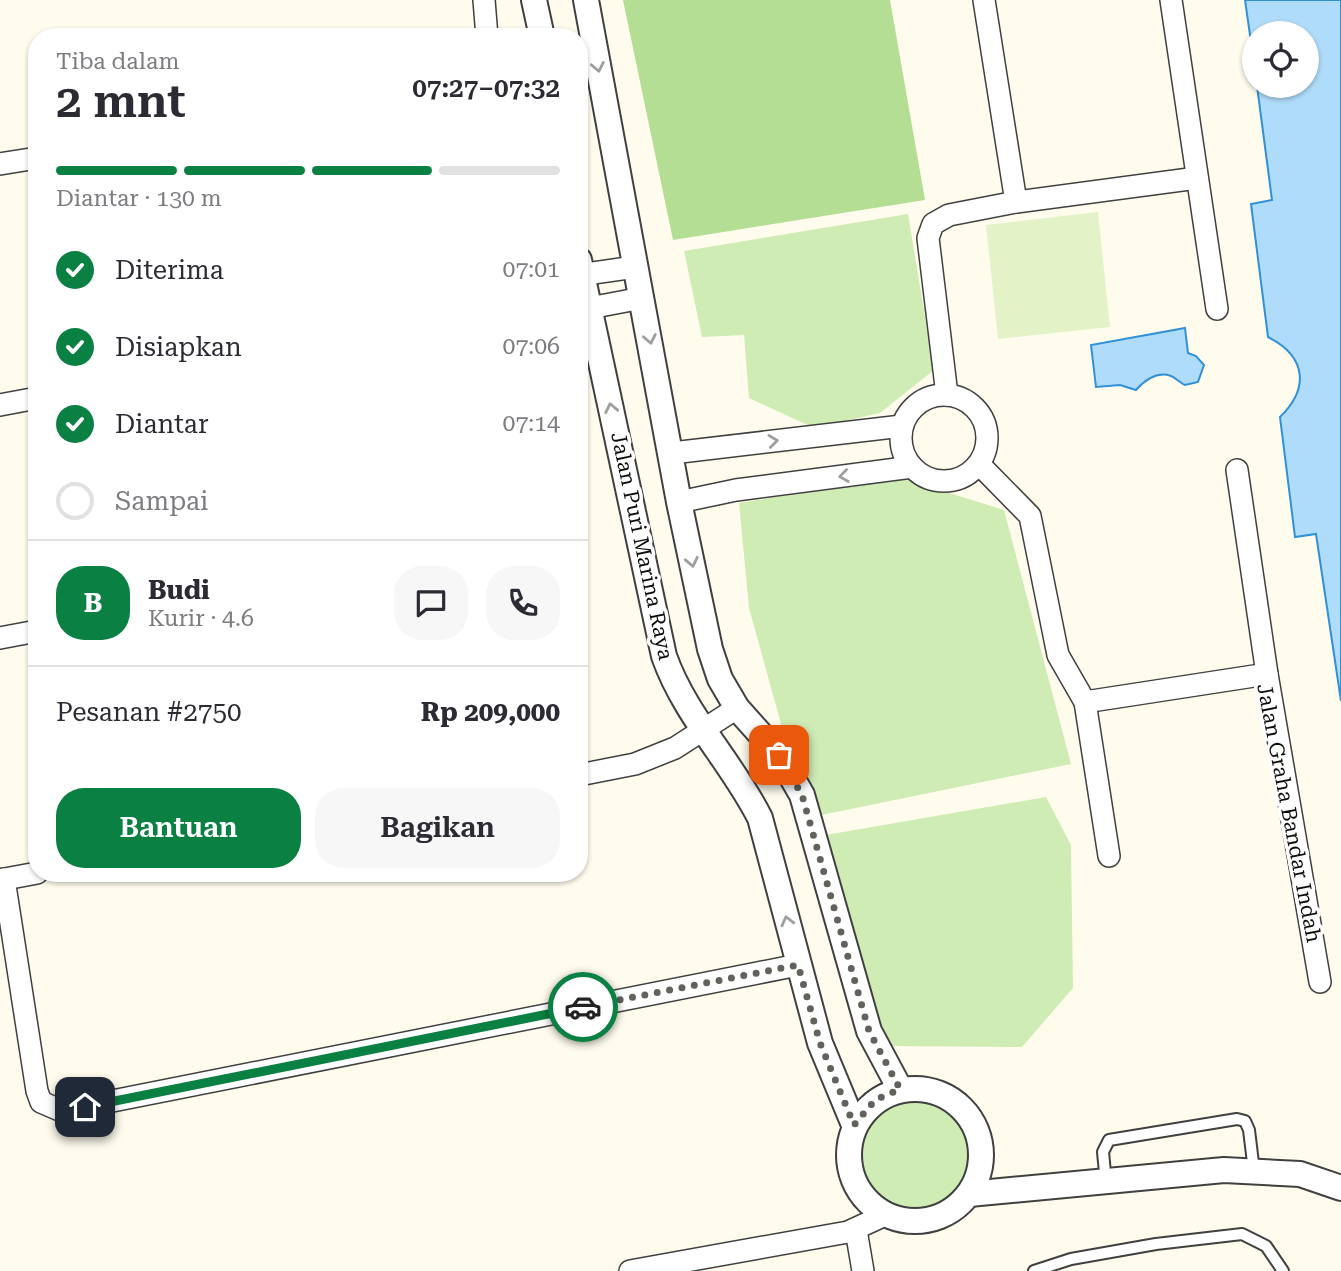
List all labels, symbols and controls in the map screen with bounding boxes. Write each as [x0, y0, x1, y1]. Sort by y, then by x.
map controls [1242, 21, 1319, 98]
button: locate [1242, 21, 1319, 98]
text: Tiba dalam [56, 48, 179, 75]
one-way arrow [590, 61, 605, 73]
text: 07:27–07:32 [412, 73, 560, 103]
text: 2 mnt [56, 74, 186, 128]
text: Diantar · 130 m [56, 185, 222, 212]
icon: check [56, 251, 94, 289]
text: Diterima [115, 255, 224, 285]
text: 07:01 [503, 256, 560, 283]
icon: check [56, 328, 94, 366]
text: Disiapkan [115, 332, 242, 362]
text: 07:06 [503, 333, 560, 360]
one-way arrow [642, 333, 657, 345]
one-way arrow [605, 402, 619, 414]
icon: check [56, 405, 94, 443]
text: Diantar [115, 409, 209, 439]
text: 07:14 [503, 410, 560, 437]
street label: Jalan Puri Marina Raya [606, 430, 678, 663]
one-way arrow [767, 434, 779, 449]
one-way arrow [839, 468, 850, 483]
text: Sampai [115, 486, 208, 516]
one-way arrow [684, 556, 698, 568]
button: chat [394, 566, 468, 640]
button: phone [486, 566, 560, 640]
text: Budi [148, 575, 210, 605]
text: B [84, 588, 102, 618]
text: Kurir · 4.6 [148, 605, 254, 632]
street label: Jalan Graha Bandar Indah [1252, 681, 1326, 945]
text: Pesanan #2750 [56, 697, 242, 727]
text: Rp 209,000 [421, 697, 560, 727]
pin [749, 725, 809, 785]
icon: bag [760, 736, 798, 774]
button: Bantuan [56, 788, 301, 868]
button: Bagikan [315, 788, 560, 868]
one-way arrow [781, 915, 795, 927]
courier [548, 972, 618, 1042]
icon: car [564, 988, 602, 1026]
pin [55, 1077, 115, 1137]
icon: home [66, 1088, 104, 1126]

